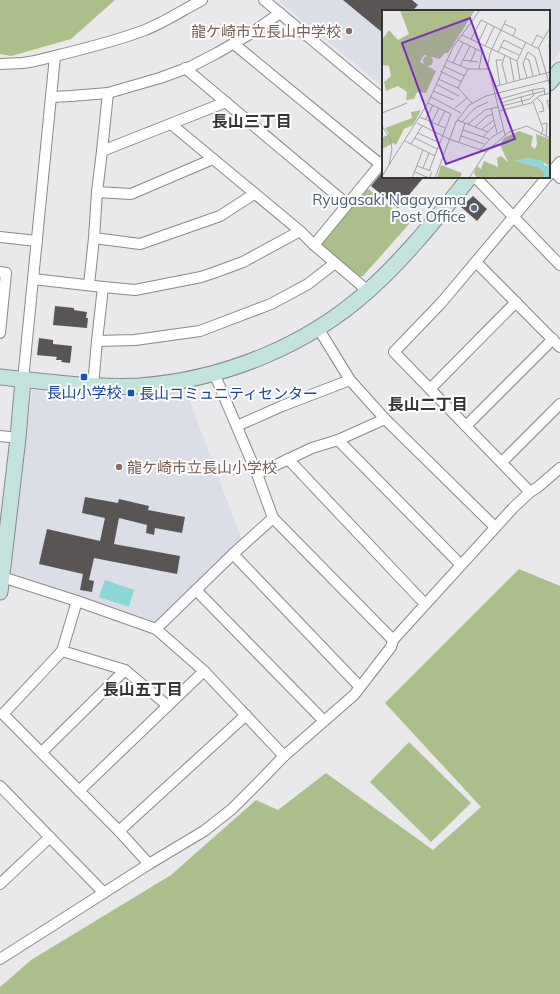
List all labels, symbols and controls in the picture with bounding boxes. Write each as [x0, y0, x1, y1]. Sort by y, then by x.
inset map [382, 10, 550, 178]
place label: 龍ケ崎市立長山中学校 [191, 22, 341, 41]
marker: 龍ケ崎市立長山中学校 [344, 26, 354, 36]
district label: 長山三丁目 [212, 111, 292, 131]
place label: Ryugasaki Nagayama Post Office [312, 190, 466, 226]
marker: Ryugasaki Nagayama Post Office [469, 203, 479, 213]
marker: 長山小学校 [79, 372, 89, 382]
place label: 長山小学校 [46, 383, 122, 402]
place label: 長山コミュニティセンター [139, 384, 318, 403]
marker: 長山コミュニティセンター [126, 388, 136, 398]
district label: 長山二丁目 [388, 394, 468, 414]
place label: 龍ケ崎市立長山小学校 [127, 458, 277, 477]
marker: 龍ケ崎市立長山小学校 [114, 462, 124, 472]
district label: 長山五丁目 [103, 679, 183, 699]

